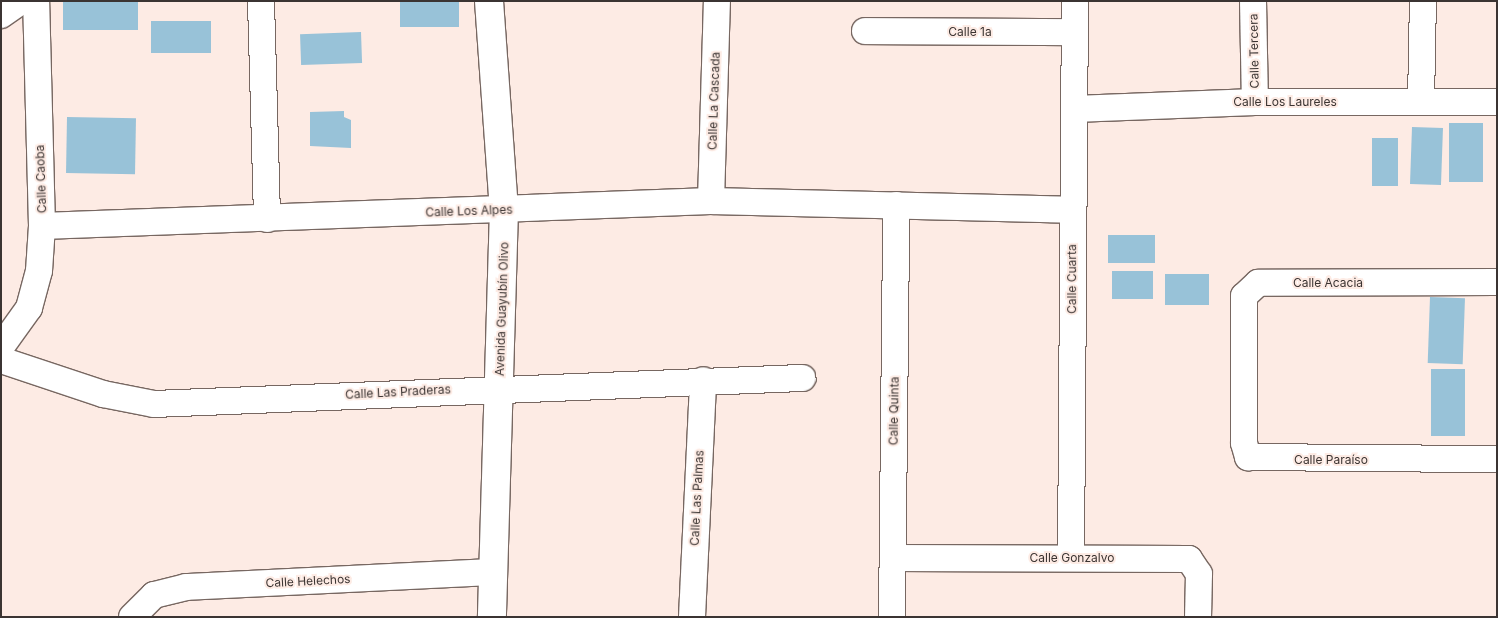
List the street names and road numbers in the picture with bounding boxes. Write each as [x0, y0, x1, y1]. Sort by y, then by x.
street label: Calle Tercera [1246, 13, 1262, 89]
street label: Calle 1a [948, 25, 992, 39]
street label: Calle La Cascada [705, 52, 723, 150]
street label: Calle Los Laureles [1233, 95, 1337, 109]
street label: Calle Caoba [33, 144, 49, 214]
street label: Calle Los Alpes [425, 202, 513, 220]
street label: Avenida Guayubín Olivo [492, 242, 512, 376]
street label: Calle Cuarta [1065, 244, 1079, 314]
street label: Calle Acacia [1293, 276, 1363, 290]
street label: Calle Quinta [886, 377, 902, 445]
street label: Calle Las Praderas [345, 382, 451, 402]
street label: Calle Las Palmas [687, 450, 707, 546]
street label: Calle Paraíso [1294, 453, 1368, 467]
street label: Calle Gonzalvo [1030, 551, 1114, 565]
street label: Calle Helechos [265, 572, 351, 590]

